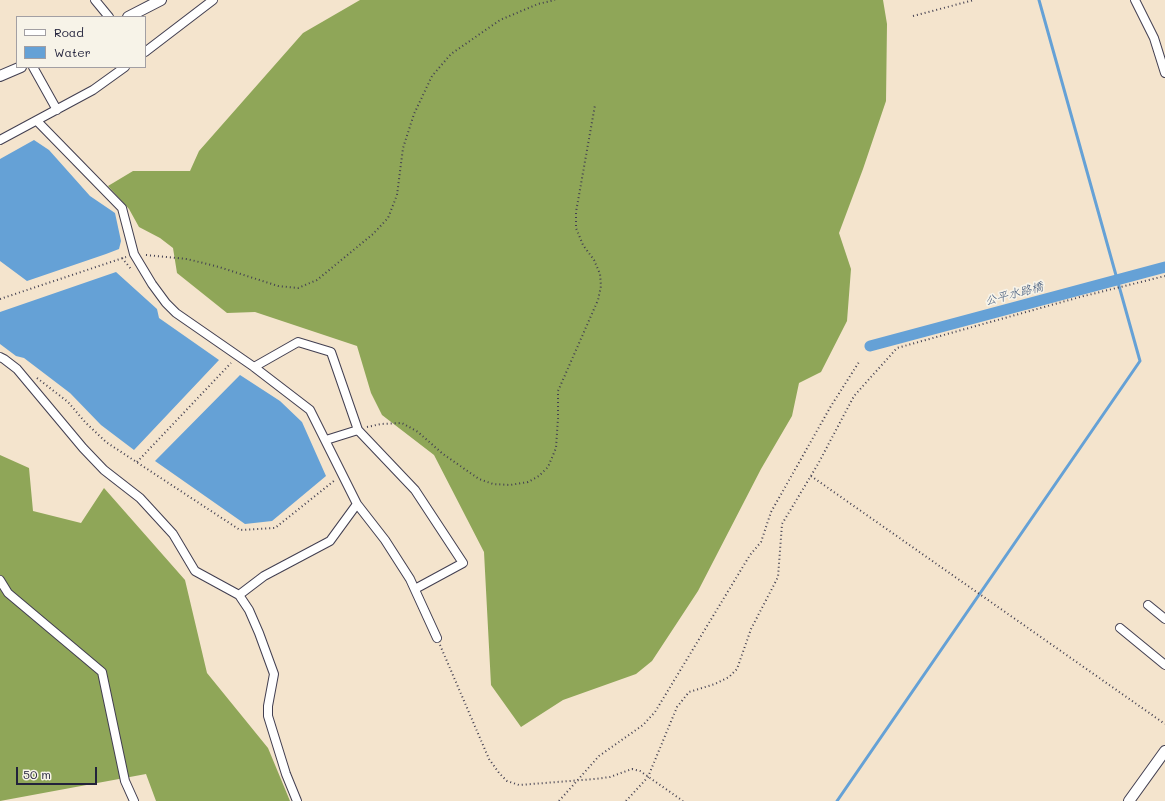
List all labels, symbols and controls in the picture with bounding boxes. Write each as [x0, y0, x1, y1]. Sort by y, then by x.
legend [16, 16, 146, 68]
text: Road [54, 24, 84, 40]
text: Water [54, 44, 91, 60]
water label: 公平水路橋 [983, 279, 1045, 309]
scale bar [18, 759, 99, 785]
text: 50 m [23, 766, 51, 782]

